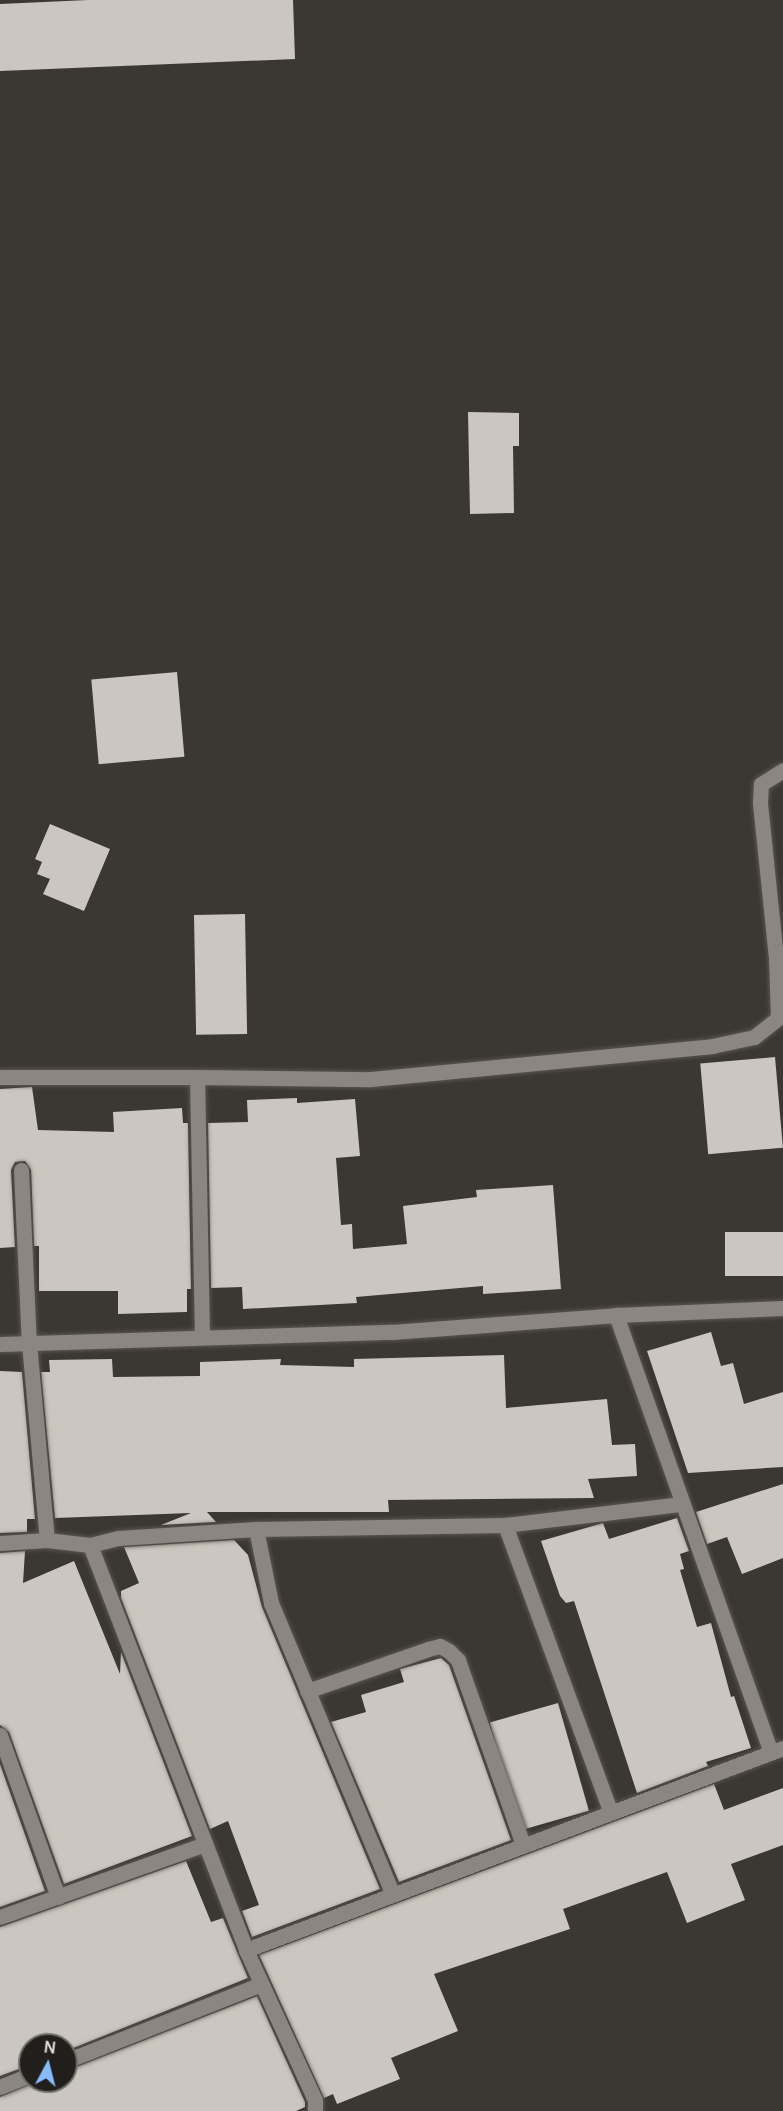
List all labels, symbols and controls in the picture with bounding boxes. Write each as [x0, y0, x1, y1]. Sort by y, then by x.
north arrow [18, 2033, 78, 2093]
text: N [43, 2036, 57, 2059]

